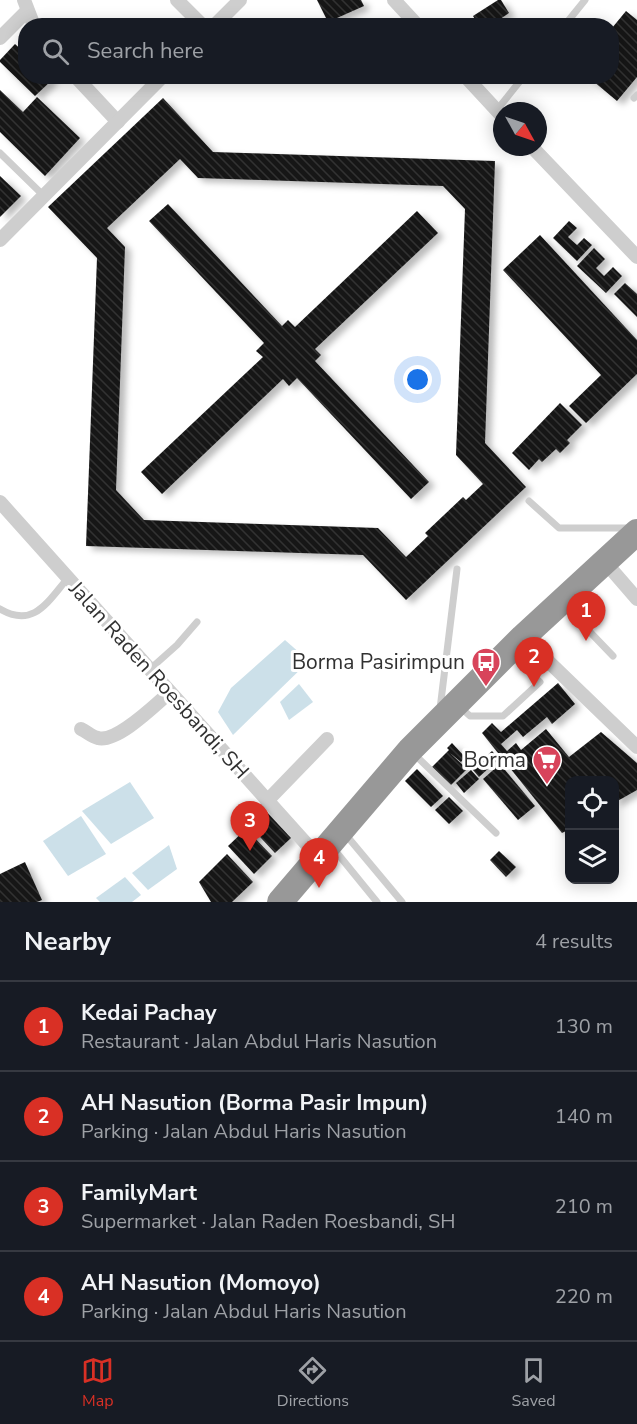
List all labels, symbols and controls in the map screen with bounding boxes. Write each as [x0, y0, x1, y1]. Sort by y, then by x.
search box [18, 18, 619, 84]
icon: search [39, 35, 72, 68]
text: Search here [87, 36, 204, 66]
north arrow [493, 102, 547, 156]
your location [403, 365, 432, 394]
street label: Jalan Raden Roesbandi, SH [62, 574, 255, 785]
pin: 1 [566, 592, 606, 641]
pin: 2 [514, 638, 554, 687]
bus stop icon: Borma Pasirimpun [470, 646, 502, 688]
place label: Borma Pasirimpun [292, 648, 465, 676]
supermarket icon: Borma [531, 744, 563, 786]
place label: Borma [464, 746, 526, 774]
map controls [565, 776, 619, 884]
button: locate [565, 776, 619, 830]
pin: 3 [230, 802, 270, 851]
button: layers [565, 830, 619, 884]
pin: 4 [300, 838, 338, 888]
text: Nearby [24, 924, 111, 959]
text: 4 results [535, 928, 613, 955]
text: Kedai Pachay [81, 998, 217, 1028]
text: 1 [38, 1013, 50, 1040]
text: 130 m [555, 1013, 613, 1040]
text: Restaurant · Jalan Abdul Haris Nasution [81, 1028, 437, 1055]
text: AH Nasution (Borma Pasir Impun) [81, 1088, 428, 1118]
text: 2 [38, 1103, 50, 1130]
text: 140 m [555, 1103, 613, 1130]
text: Parking · Jalan Abdul Haris Nasution [81, 1118, 407, 1145]
text: FamilyMart [81, 1178, 197, 1208]
text: 3 [38, 1193, 50, 1220]
text: 210 m [555, 1193, 613, 1220]
text: Supermarket · Jalan Raden Roesbandi, SH [81, 1208, 456, 1235]
text: AH Nasution (Momoyo) [81, 1268, 321, 1298]
text: 4 [38, 1283, 50, 1310]
text: 220 m [555, 1283, 613, 1310]
text: Parking · Jalan Abdul Haris Nasution [81, 1298, 407, 1325]
tab: Map [81, 1354, 114, 1412]
tab: Directions [277, 1354, 349, 1412]
tab: Saved [512, 1354, 556, 1412]

